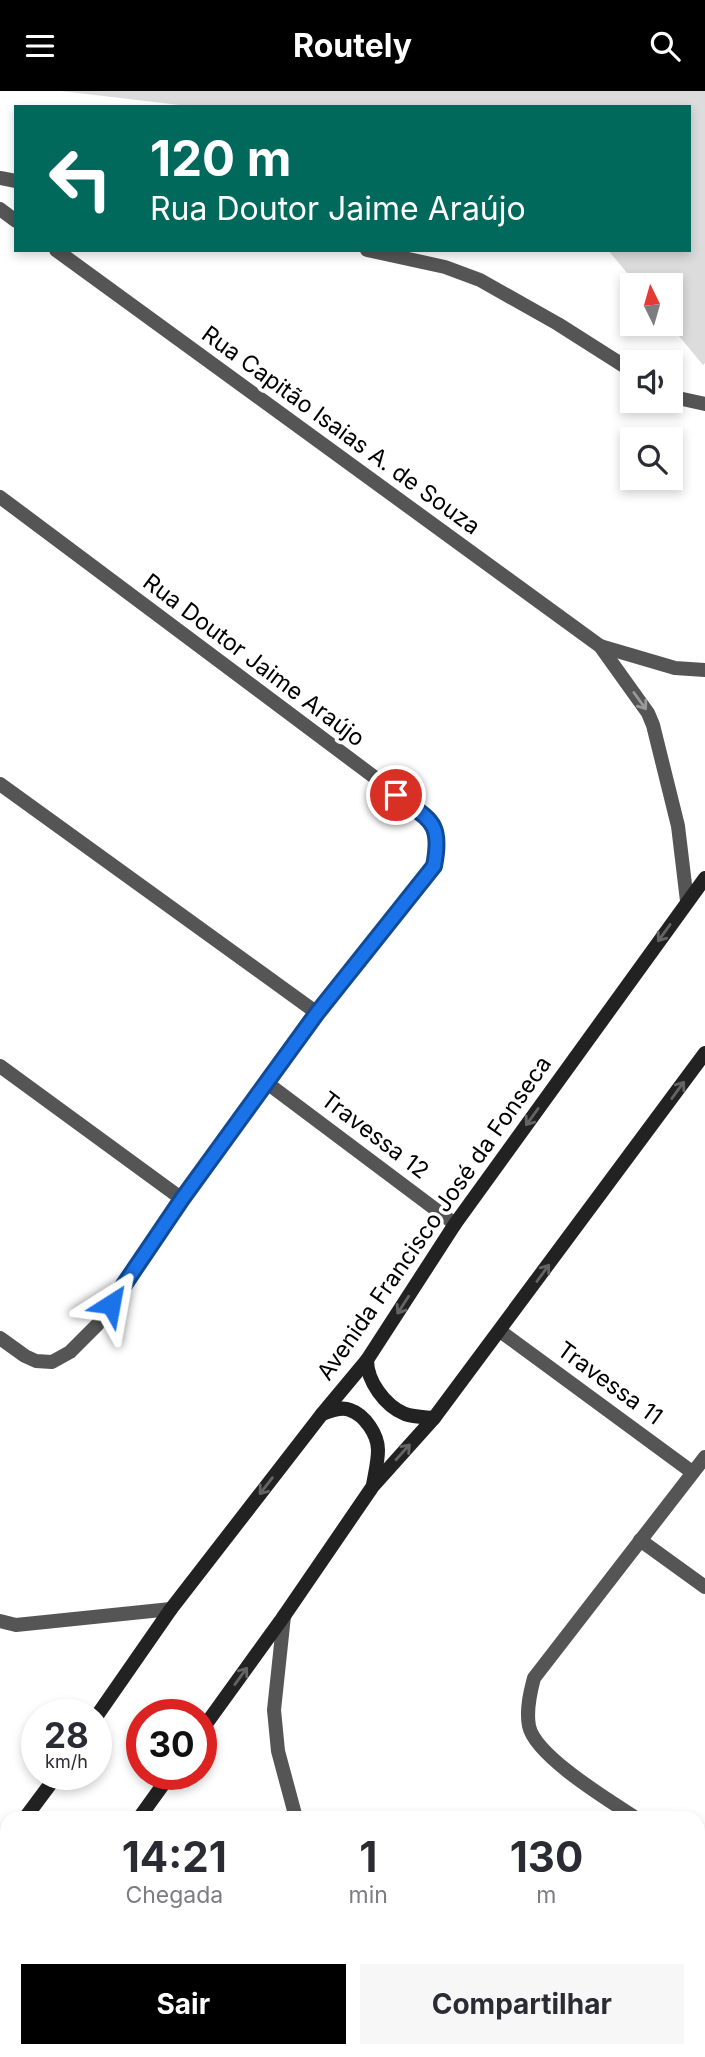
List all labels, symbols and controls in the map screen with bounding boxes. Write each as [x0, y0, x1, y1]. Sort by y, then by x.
text: Routely [293, 26, 412, 65]
icon: menu [21, 27, 59, 65]
icon: search [646, 27, 684, 65]
text: 120 m [150, 129, 291, 188]
icon: left [35, 133, 126, 224]
text: Rua Doutor Jaime Araújo [150, 189, 526, 228]
north arrow [620, 273, 682, 336]
map controls [620, 273, 683, 490]
street label: Rua Capitão Isaias A. de Souza [196, 320, 486, 540]
button: sound [620, 350, 683, 413]
button: search [620, 427, 683, 490]
street label: Rua Doutor Jaime Araújo [138, 568, 370, 752]
one-way arrow [632, 692, 647, 711]
pin [366, 765, 426, 825]
icon: arrive [377, 776, 415, 814]
one-way arrow [657, 923, 672, 942]
street label: Avenida Francisco José da Fonseca [311, 1050, 557, 1386]
one-way arrow [670, 1080, 685, 1099]
street label: Travessa 12 [316, 1085, 434, 1185]
one-way arrow [525, 1108, 540, 1127]
one-way arrow [536, 1264, 550, 1283]
position arrow [74, 1267, 148, 1341]
one-way arrow [396, 1295, 410, 1314]
street label: Travessa 11 [552, 1336, 668, 1430]
one-way arrow [395, 1443, 411, 1461]
one-way arrow [258, 1476, 273, 1495]
one-way arrow [234, 1667, 248, 1686]
speed limit sign: 30 [126, 1699, 217, 1790]
text: 28 [44, 1714, 89, 1756]
text: km/h [45, 1751, 88, 1772]
text: 14:21 [122, 1831, 227, 1882]
text: 1 [359, 1831, 377, 1882]
text: 130 [510, 1831, 583, 1882]
text: Chegada [125, 1881, 223, 1909]
text: min [349, 1881, 388, 1909]
text: m [536, 1881, 557, 1909]
button: Sair [21, 1964, 346, 2044]
button: Compartilhar [360, 1964, 684, 2044]

